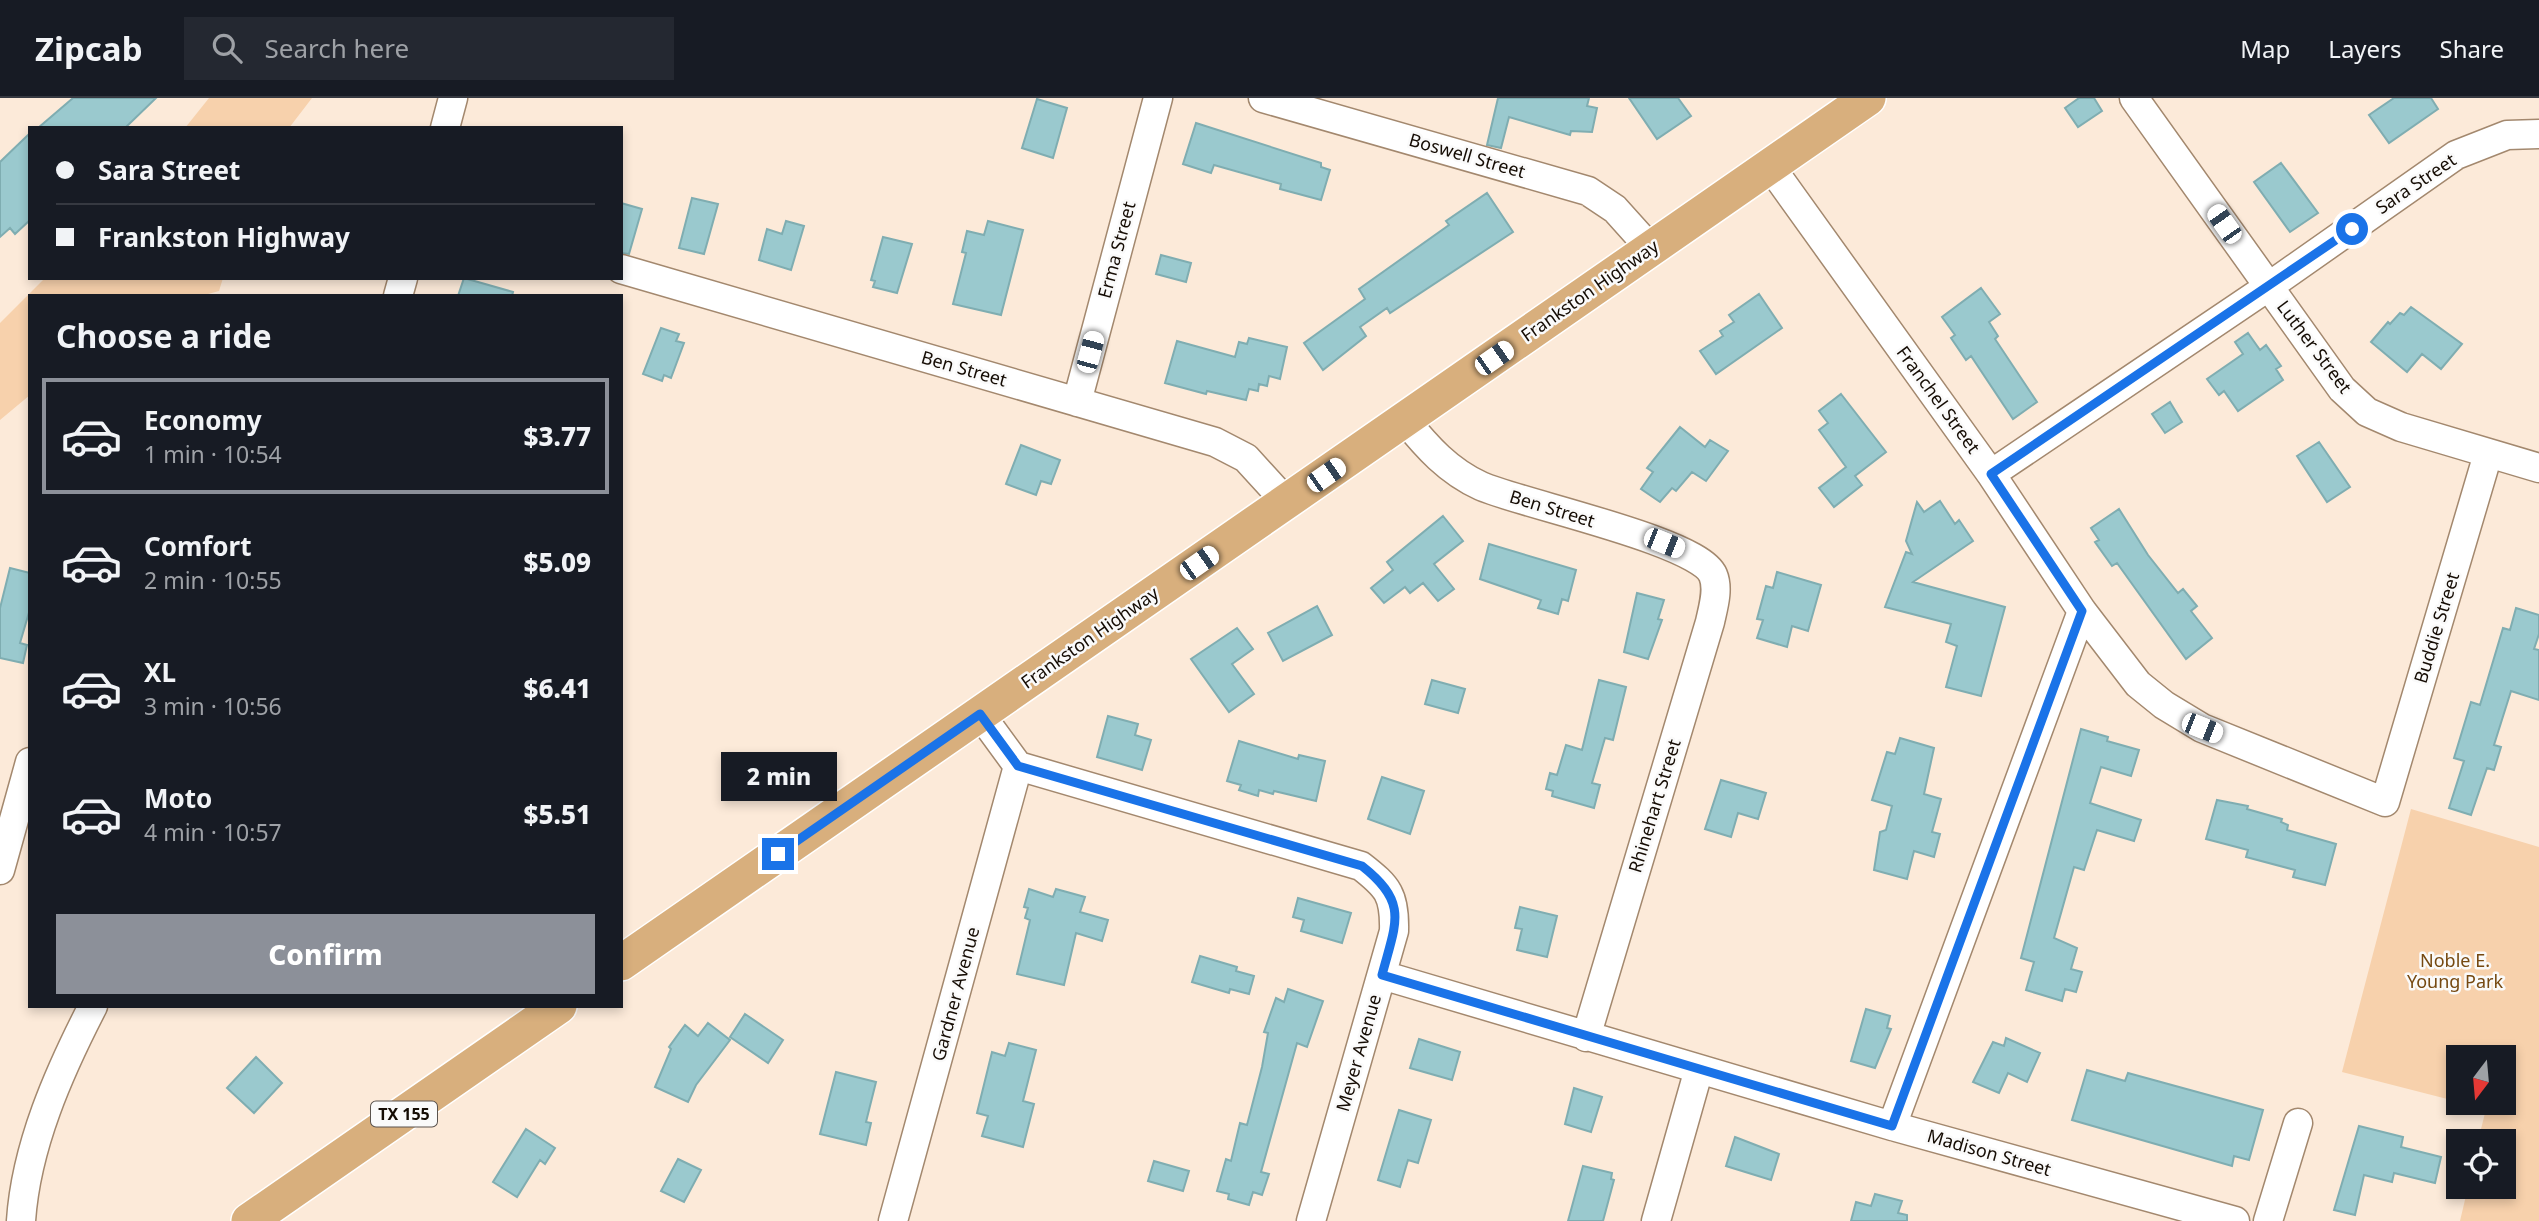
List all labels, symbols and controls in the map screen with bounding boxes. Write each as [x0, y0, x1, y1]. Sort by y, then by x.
search box [184, 17, 674, 80]
text: Zipcab [35, 26, 142, 71]
icon: search [208, 29, 246, 67]
text: Search here [264, 30, 409, 66]
text: Map [2240, 32, 2290, 65]
text: Layers [2328, 32, 2402, 65]
text: Share [2440, 32, 2504, 65]
street label: Boswell Street [1406, 127, 1529, 183]
street label: Sara Street [2371, 147, 2461, 219]
text: Sara Street [98, 152, 240, 188]
street label: Erma Street [1092, 198, 1141, 301]
car [2204, 201, 2245, 247]
route start [2336, 213, 2368, 245]
text: Frankston Highway [98, 219, 350, 255]
street label: Frankston Highway [1516, 233, 1664, 347]
street label: Luther Street [2272, 295, 2358, 398]
text: Choose a ride [56, 314, 272, 357]
car [1075, 329, 1106, 375]
car [1471, 337, 1518, 379]
street label: Franchel Street [1892, 341, 1986, 458]
street label: Ben Street [919, 344, 1010, 392]
text: Economy [144, 402, 262, 438]
icon: car [60, 405, 123, 468]
text: $3.77 [524, 418, 591, 454]
text: 1 min · 10:54 [144, 438, 282, 470]
car [1303, 454, 1350, 496]
street label: Ben Street [1507, 484, 1598, 533]
car [1641, 525, 1688, 561]
text: Comfort [144, 528, 252, 564]
icon: car [60, 531, 123, 594]
car [1176, 542, 1223, 584]
text: $5.09 [524, 544, 591, 580]
text: 2 min · 10:55 [144, 564, 282, 596]
street label: Buddie Street [2408, 569, 2464, 686]
street label: Frankston Highway [1016, 580, 1164, 694]
text: XL [144, 654, 176, 690]
icon: car [60, 657, 123, 720]
text: $6.41 [524, 670, 591, 706]
text: 3 min · 10:56 [144, 690, 282, 722]
car [2179, 710, 2226, 746]
street label: Rhinehart Street [1622, 736, 1686, 875]
callout: 2 min [720, 752, 836, 802]
text: 2 min [747, 760, 811, 792]
text: Moto [144, 780, 212, 816]
icon: car [60, 783, 123, 846]
text: $5.51 [524, 796, 591, 832]
text: 4 min · 10:57 [144, 816, 282, 848]
route end [762, 838, 794, 870]
button: Confirm [56, 914, 595, 994]
street label: Gardner Avenue [926, 924, 984, 1063]
park label: Noble E. Young Park [2407, 948, 2503, 993]
street label: Meyer Avenue [1330, 991, 1386, 1114]
north arrow [2446, 1045, 2516, 1115]
map controls [2446, 1045, 2516, 1199]
road number: TX 155 [371, 1102, 437, 1126]
street label: Madison Street [1925, 1123, 2054, 1181]
button: locate [2446, 1129, 2516, 1199]

